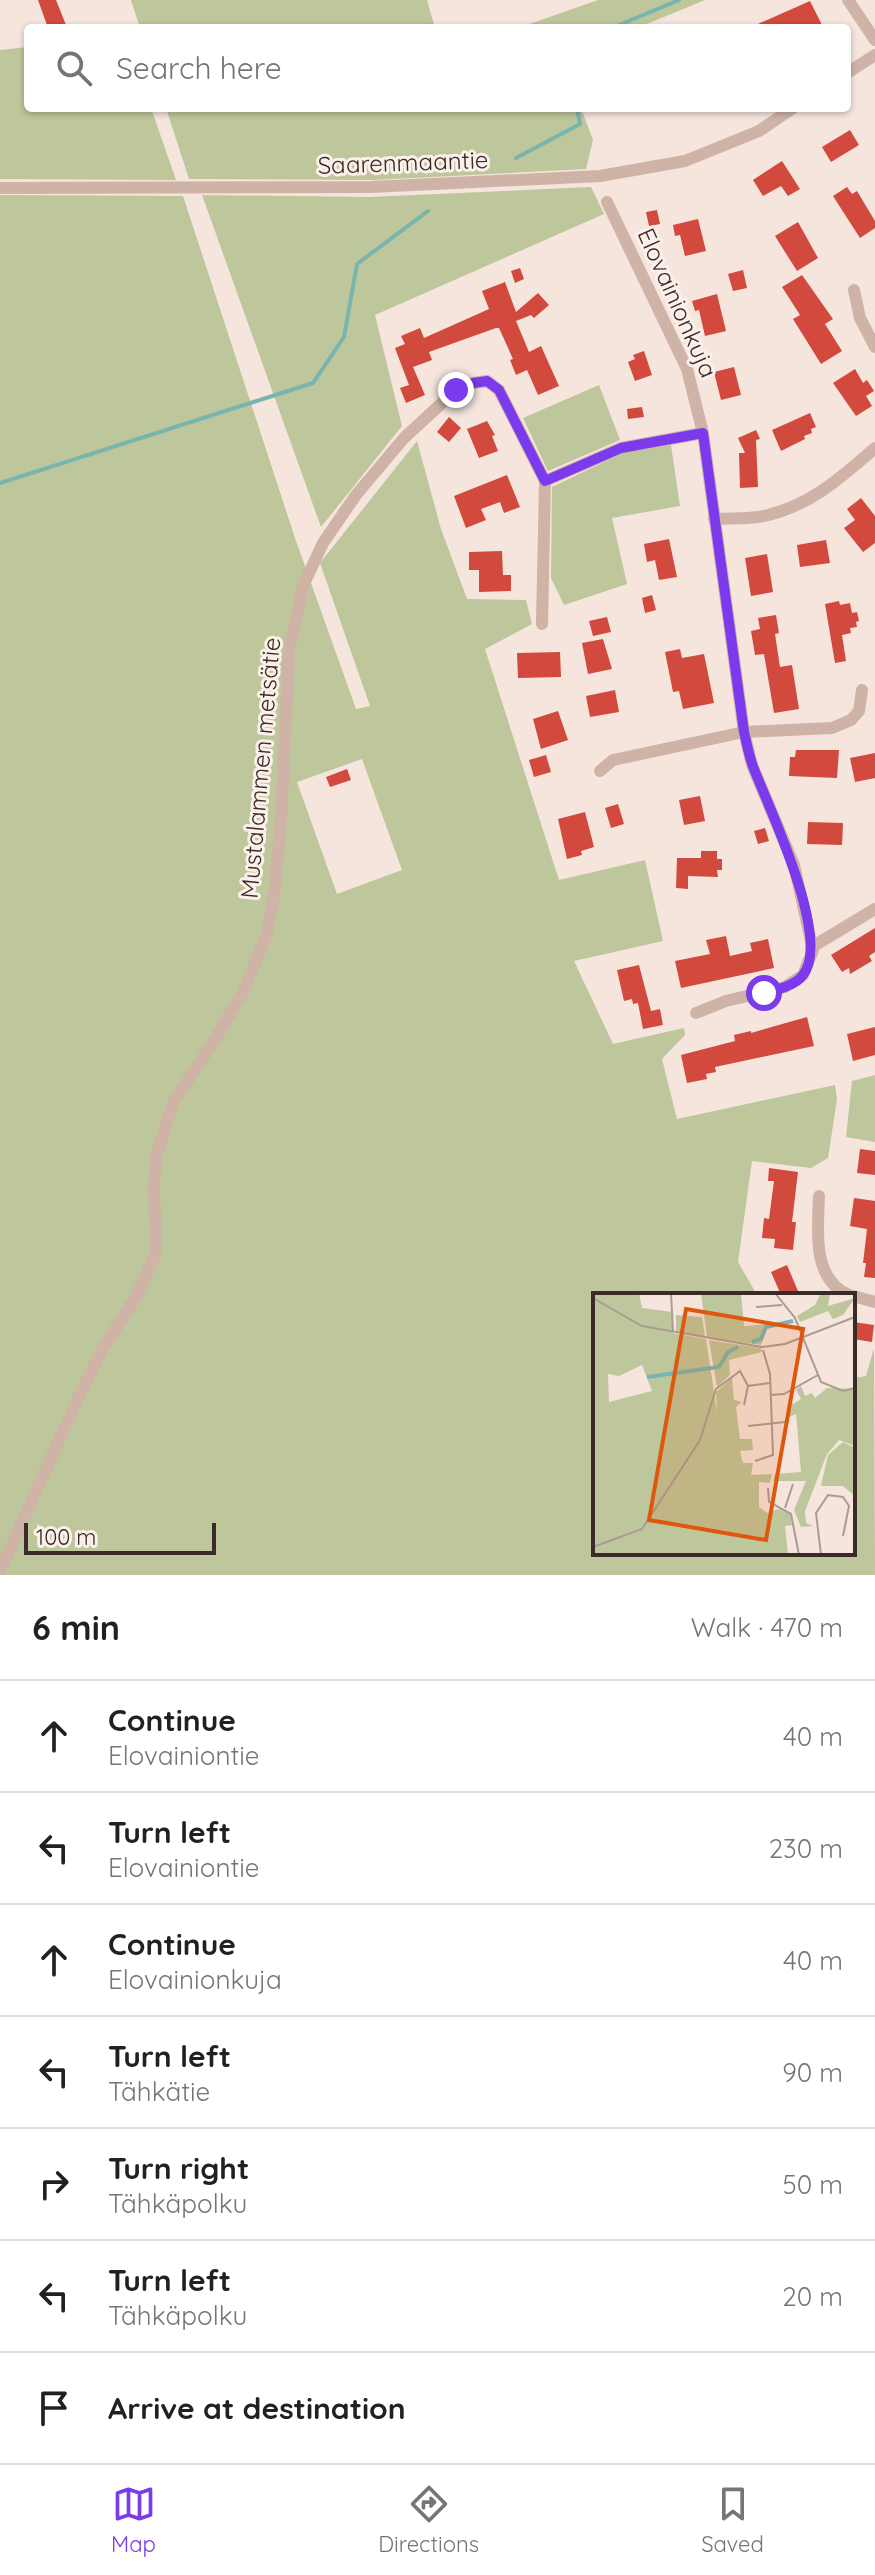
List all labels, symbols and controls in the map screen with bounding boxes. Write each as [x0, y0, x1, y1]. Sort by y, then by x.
search box [24, 24, 851, 112]
icon: search [52, 46, 96, 90]
text: Search here [116, 49, 282, 87]
street label: Saarenmaantie [317, 144, 489, 180]
street label: Elovainionkuja [632, 223, 724, 382]
route end [438, 372, 474, 408]
street label: Mustalammen metsätie [234, 636, 286, 900]
route start [746, 975, 782, 1011]
inset map [593, 1293, 855, 1555]
scale bar [24, 1519, 216, 1555]
text: 100 m [36, 1523, 96, 1551]
text: 6 min [32, 1606, 120, 1649]
text: Walk · 470 m [691, 1611, 843, 1644]
text: Continue [108, 1701, 236, 1739]
icon: ahead [32, 1714, 76, 1758]
text: 40 m [783, 1720, 843, 1753]
text: Elovainiontie [108, 1739, 259, 1772]
text: Turn left [108, 1813, 231, 1851]
icon: left [32, 1826, 76, 1870]
text: 230 m [769, 1832, 843, 1865]
text: Elovainiontie [108, 1851, 259, 1884]
text: Continue [108, 1925, 236, 1963]
icon: ahead [32, 1938, 76, 1982]
text: 40 m [783, 1944, 843, 1977]
text: Elovainionkuja [108, 1963, 282, 1996]
text: Turn left [108, 2037, 231, 2075]
icon: left [32, 2050, 76, 2094]
text: 90 m [782, 2056, 843, 2089]
text: Tähkätie [108, 2075, 210, 2108]
text: Turn right [108, 2149, 249, 2187]
icon: right [32, 2162, 76, 2206]
text: 50 m [783, 2168, 843, 2201]
text: Tähkäpolku [108, 2187, 247, 2220]
text: Turn left [108, 2261, 231, 2299]
icon: left [32, 2274, 76, 2318]
text: 20 m [782, 2280, 843, 2313]
text: Tähkäpolku [108, 2299, 247, 2332]
icon: arrive [32, 2386, 76, 2430]
text: Arrive at destination [108, 2389, 406, 2427]
tab: Map [111, 2482, 156, 2558]
tab: Directions [378, 2482, 479, 2558]
tab: Saved [701, 2482, 764, 2558]

